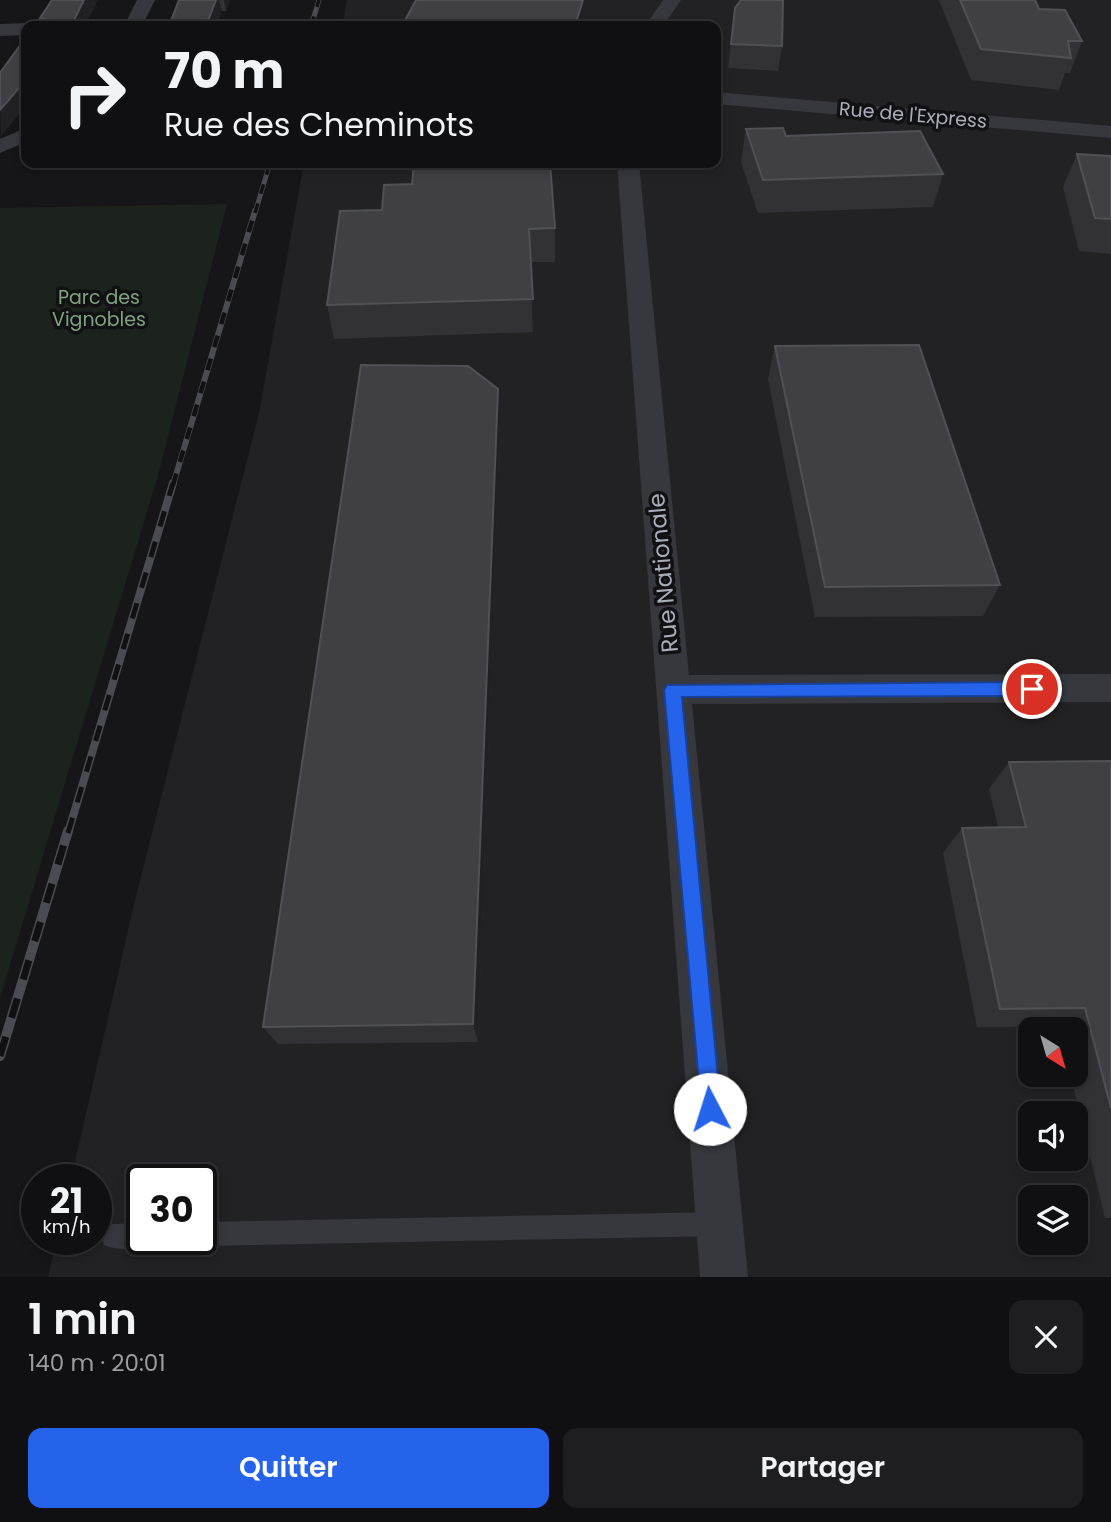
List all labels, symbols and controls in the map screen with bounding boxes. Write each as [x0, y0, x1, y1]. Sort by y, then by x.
text: 70 m [164, 37, 284, 105]
icon: right [49, 49, 140, 140]
street label: Rue de l'Express [838, 95, 988, 135]
text: Rue des Cheminots [164, 102, 474, 147]
park label: Parc des Vignobles [52, 284, 146, 333]
street label: Rue Nationale [640, 492, 686, 654]
pin [1002, 659, 1062, 719]
icon: arrive [1013, 670, 1051, 708]
north arrow [1018, 1017, 1088, 1087]
map controls [1018, 1017, 1088, 1255]
position arrow [673, 1072, 747, 1146]
button: sound [1018, 1101, 1088, 1171]
speed limit sign: 30 [126, 1164, 217, 1255]
text: 21 [50, 1176, 83, 1225]
button: layers [1018, 1185, 1088, 1255]
text: km/h [43, 1214, 90, 1239]
text: 1 min [28, 1290, 137, 1349]
button: close [1009, 1300, 1083, 1374]
text: 140 m · 20:01 [28, 1347, 166, 1379]
button: Quitter [28, 1428, 549, 1508]
button: Partager [563, 1428, 1083, 1508]

